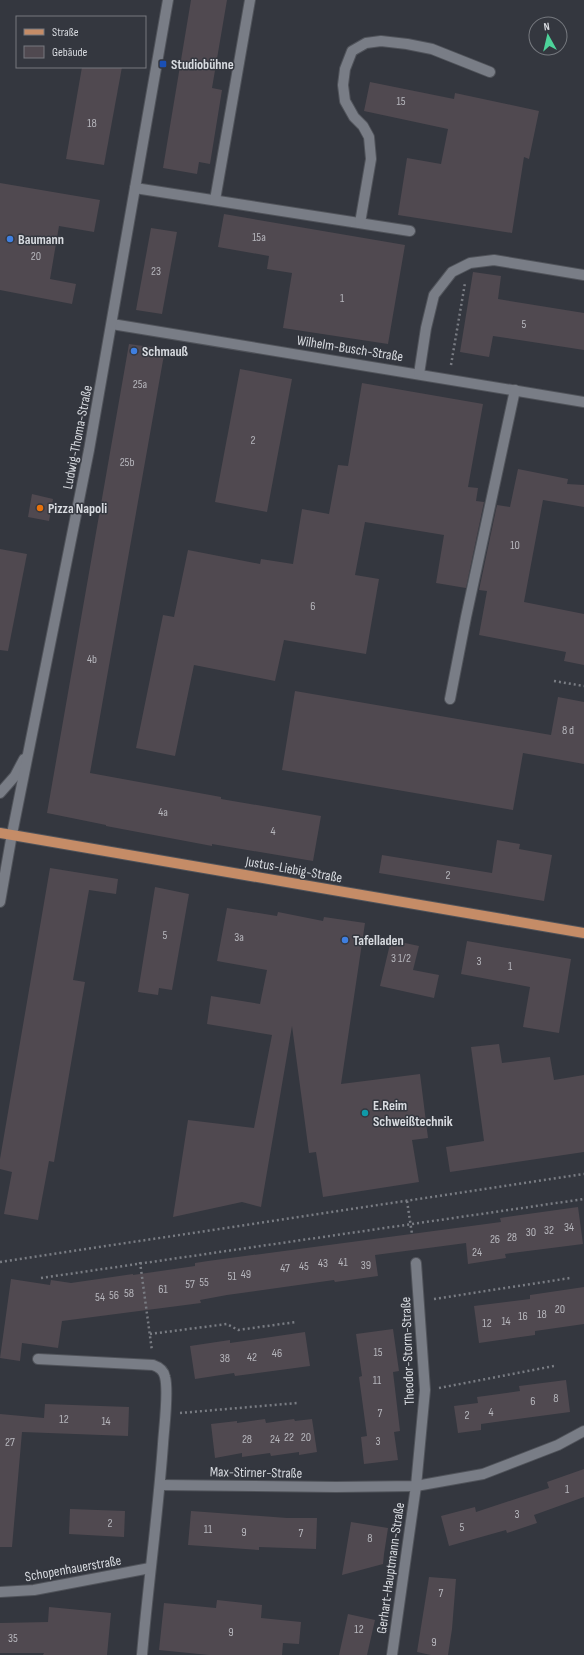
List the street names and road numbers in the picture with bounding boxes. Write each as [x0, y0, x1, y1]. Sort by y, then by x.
street label: Wilhelm-Busch-Straße [296, 332, 404, 365]
street label: Ludwig-Thoma-Straße [59, 384, 96, 490]
street label: Justus-Liebig-Straße [243, 852, 344, 886]
street label: Theodor-Storm-Straße [397, 1296, 418, 1406]
street label: Max-Stirner-Straße [210, 1463, 302, 1482]
street label: Gerhart-Hauptmann-Straße [373, 1501, 408, 1635]
street label: Schopenhauerstraße [24, 1552, 123, 1585]

